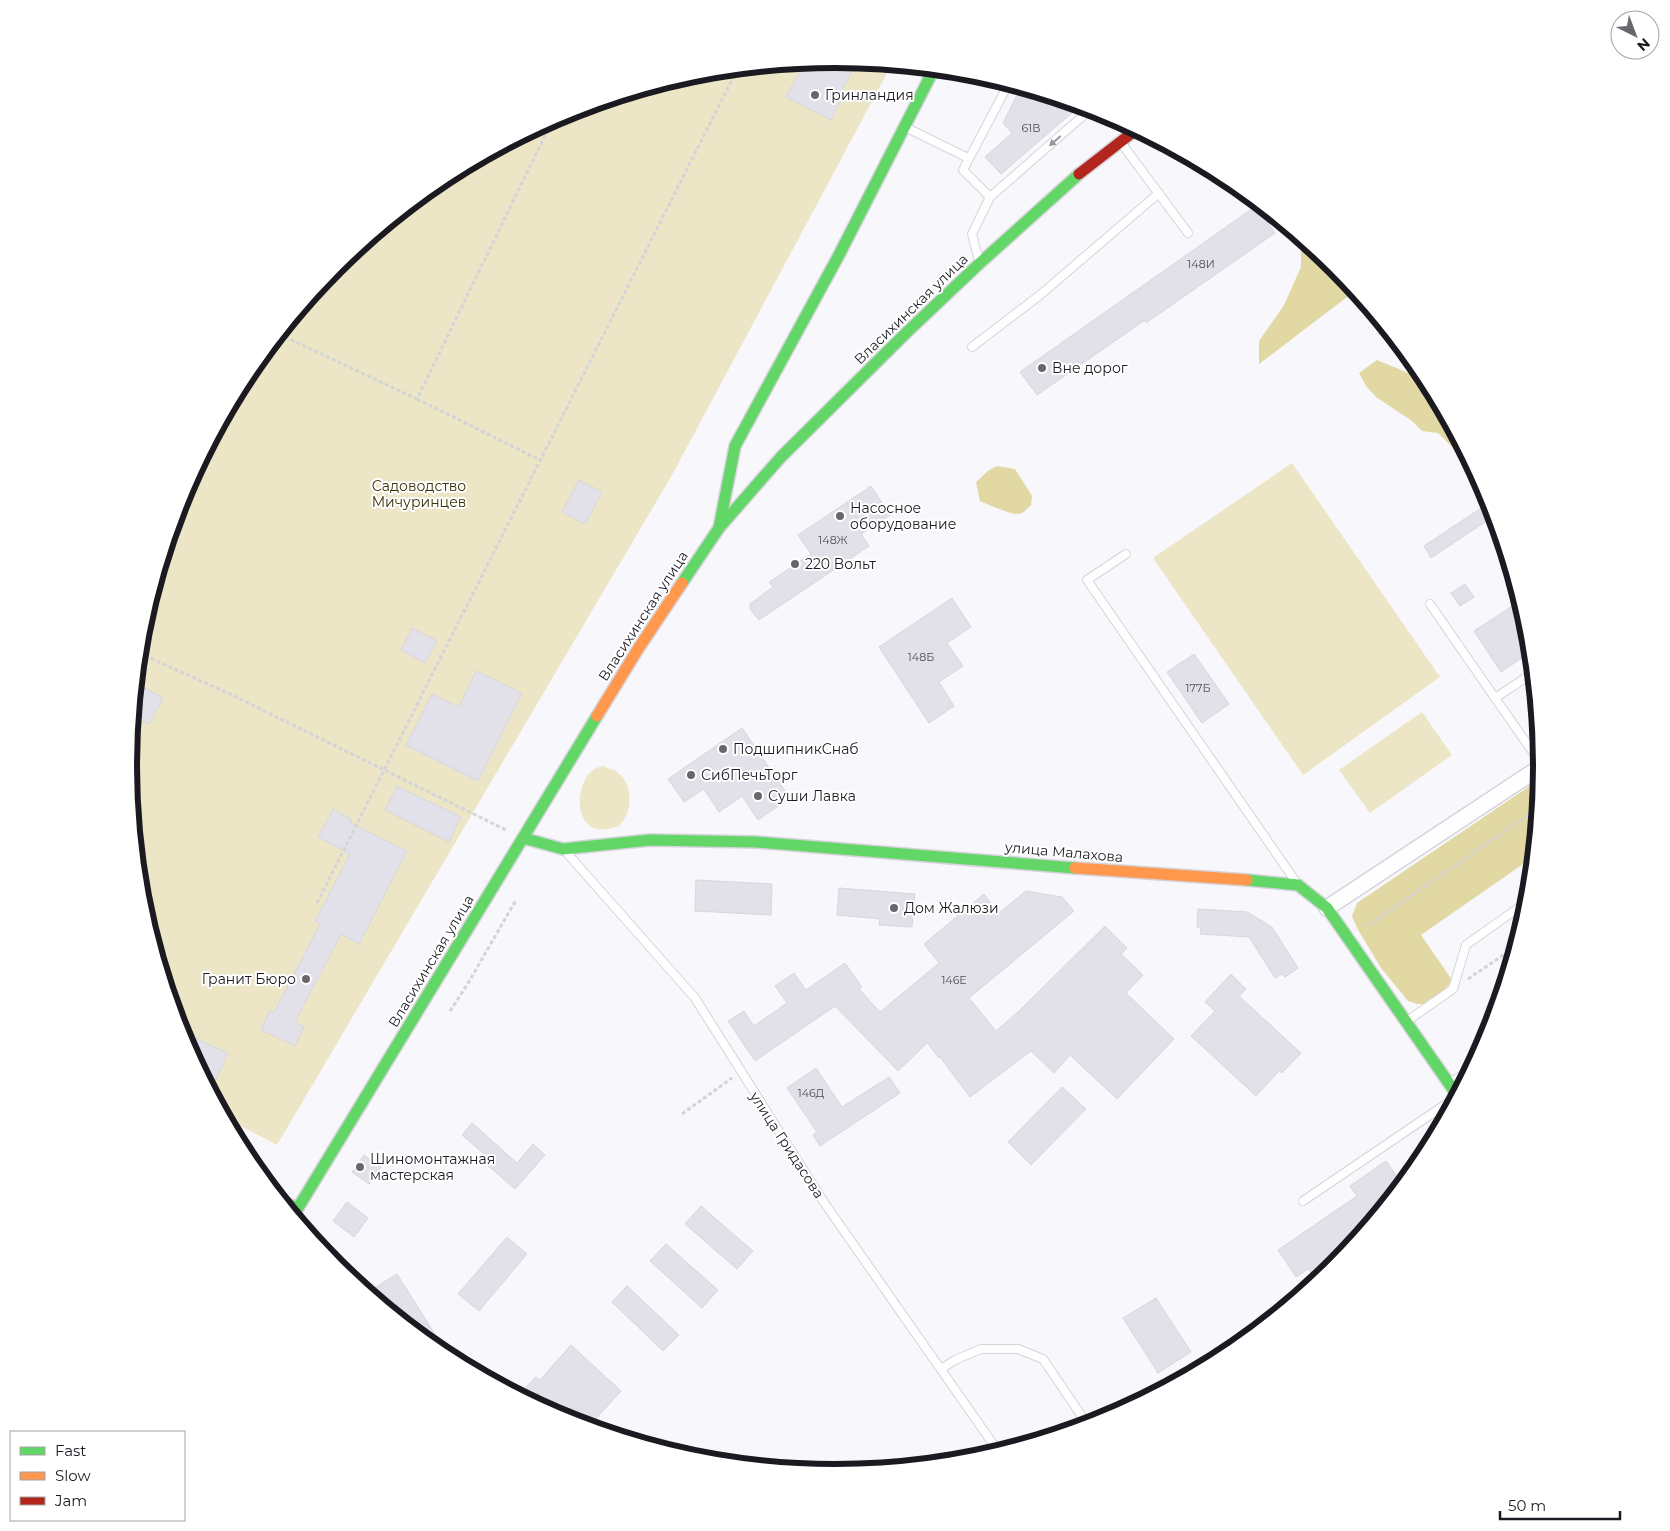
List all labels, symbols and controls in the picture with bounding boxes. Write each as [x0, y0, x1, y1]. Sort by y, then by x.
north arrow [1610, 10, 1660, 60]
text: N [1633, 34, 1654, 55]
place label: Гринландия [825, 86, 914, 104]
marker: Гринландия [809, 89, 821, 101]
house number: 61В [1022, 121, 1040, 135]
one-way arrow [1049, 135, 1062, 146]
street label: Власихинская улица [850, 250, 972, 368]
house number: 148И [1187, 257, 1215, 271]
place label: Вне дорог [1052, 359, 1128, 377]
marker: Вне дорог [1036, 362, 1048, 374]
park label: Садоводство Мичуринцев [372, 477, 466, 511]
place label: Насосное оборудование [850, 499, 956, 533]
marker: Насосное оборудование [834, 510, 846, 522]
house number: 148Ж [818, 533, 848, 547]
street label: Власихинская улица [594, 548, 692, 684]
place label: 220 Вольт [805, 555, 876, 573]
marker: 220 Вольт [789, 558, 801, 570]
house number: 148Б [908, 650, 934, 664]
house number: 177Б [1186, 681, 1210, 695]
place label: ПодшипникСнаб [733, 740, 859, 758]
marker: ПодшипникСнаб [717, 743, 729, 755]
place label: СибПечьТорг [701, 766, 798, 784]
marker: СибПечьТорг [685, 769, 697, 781]
place label: Суши Лавка [768, 787, 856, 805]
marker: Суши Лавка [752, 790, 764, 802]
street label: улица Малахова [1003, 838, 1124, 866]
street label: Власихинская улица [384, 891, 478, 1031]
place label: Дом Жалюзи [904, 899, 999, 917]
marker: Дом Жалюзи [888, 902, 900, 914]
place label: Гранит Бюро [202, 970, 296, 988]
marker: Гранит Бюро [300, 973, 312, 985]
house number: 146Е [941, 973, 967, 987]
house number: 146Д [798, 1086, 825, 1100]
street label: улица Гридасова [745, 1087, 828, 1202]
place label: Шиномонтажная мастерская [370, 1150, 495, 1184]
marker: Шиномонтажная мастерская [354, 1161, 366, 1173]
legend [10, 1431, 185, 1521]
text: Fast [55, 1441, 86, 1460]
text: Slow [55, 1466, 91, 1485]
scale bar [1500, 1488, 1620, 1520]
text: Jam [54, 1491, 87, 1510]
text: 50 m [1508, 1496, 1546, 1515]

